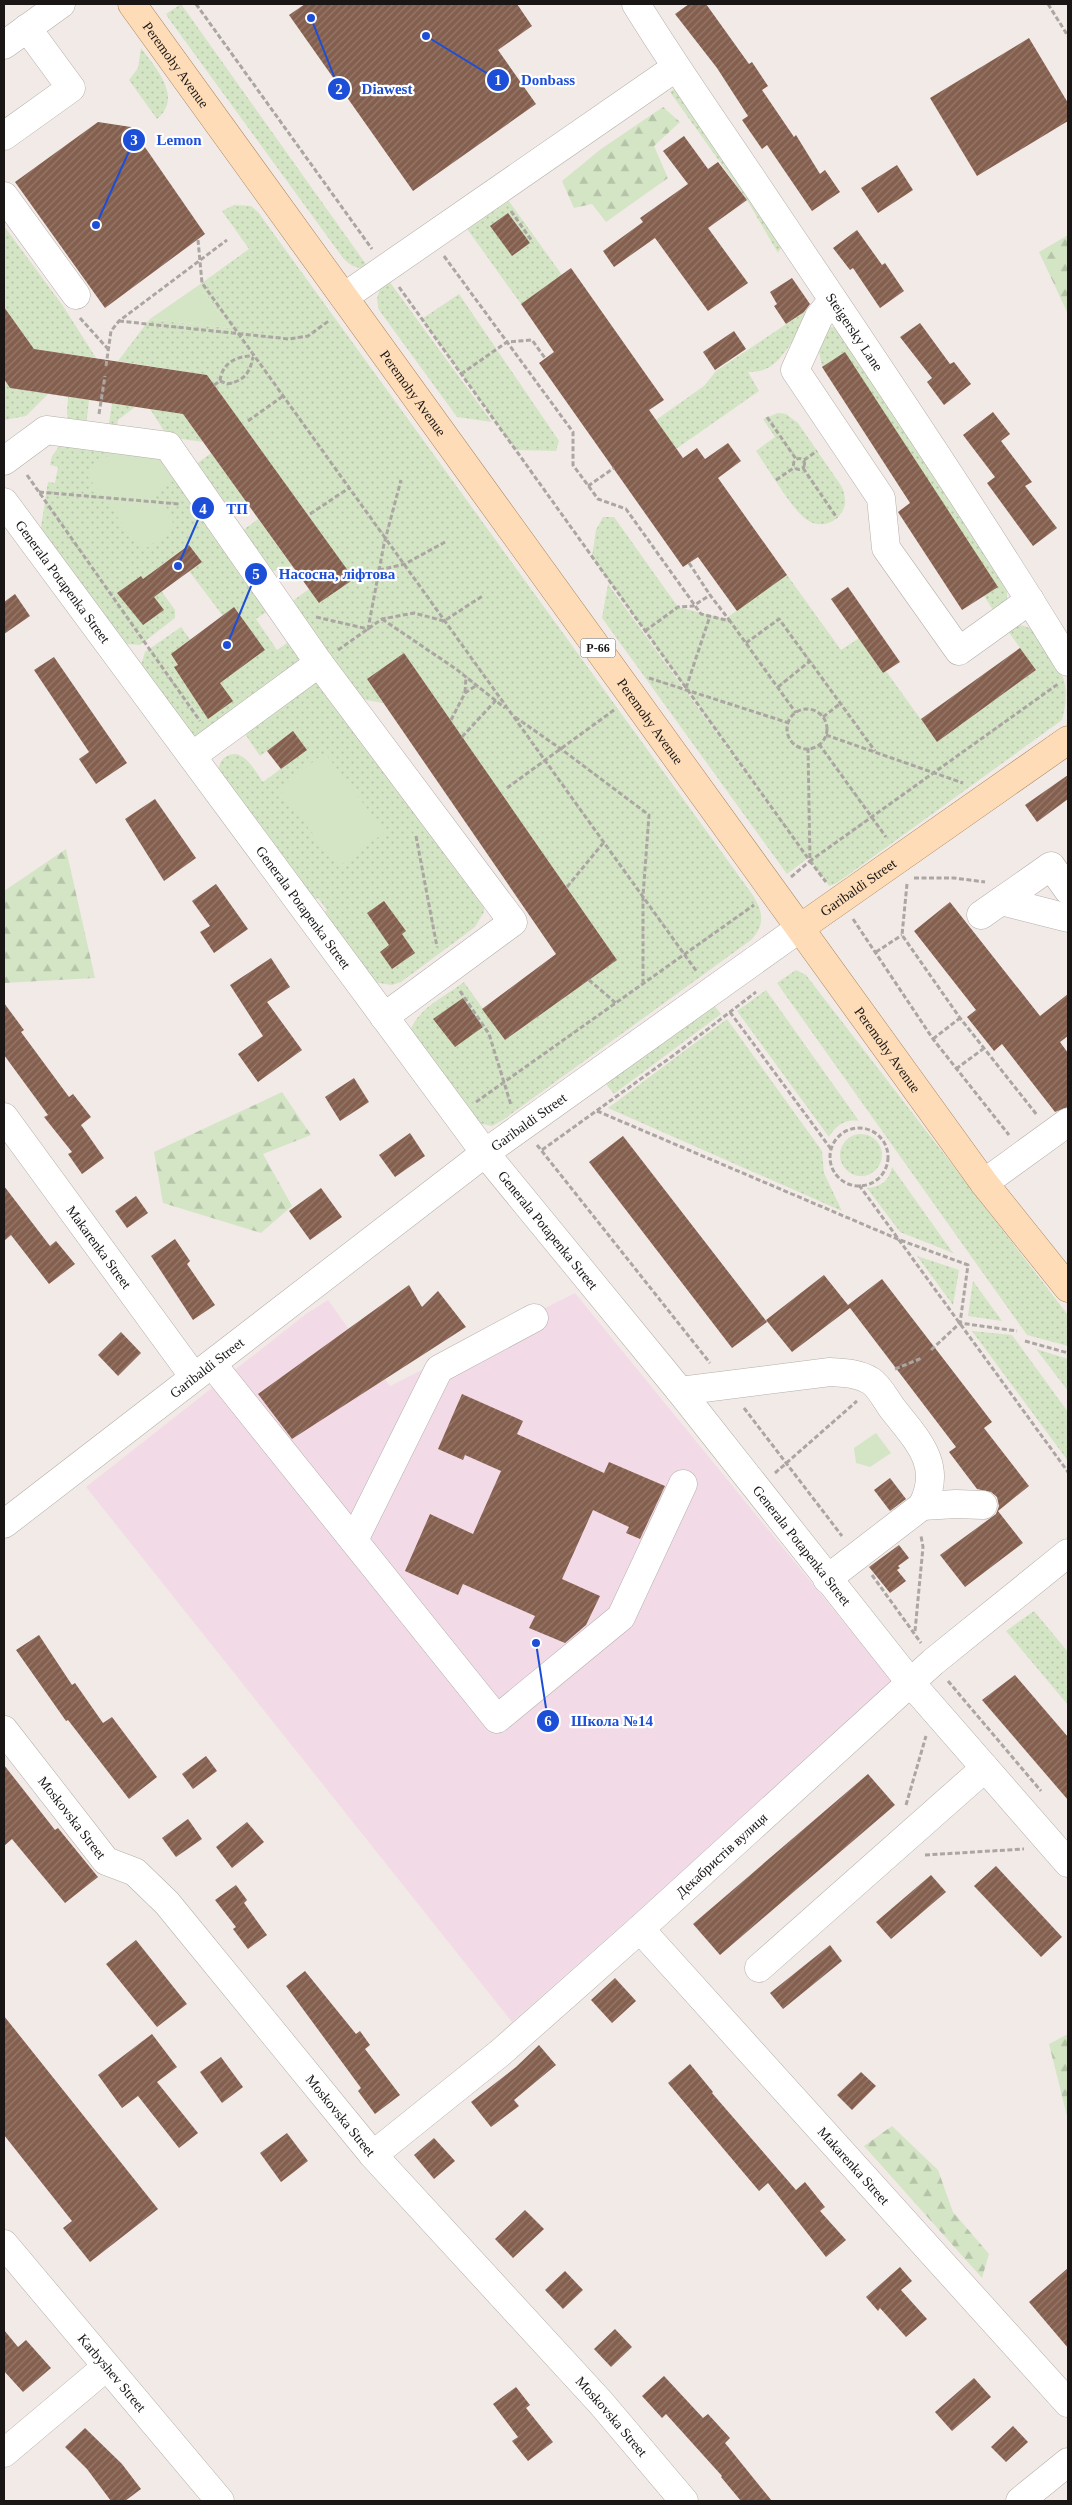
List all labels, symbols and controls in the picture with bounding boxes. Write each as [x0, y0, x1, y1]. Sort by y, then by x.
street label: Peremohy Avenue [140, 19, 212, 111]
callout: Donbass [485, 65, 585, 95]
text: 1 [494, 72, 502, 88]
text: Donbass [521, 72, 575, 88]
callout: Diawest [327, 74, 423, 104]
text: 2 [335, 81, 343, 97]
text: Diawest [362, 81, 412, 97]
callout: Lemon [122, 125, 212, 155]
text: 3 [130, 132, 138, 148]
text: Lemon [157, 132, 202, 148]
street label: Steigersky Lane [823, 290, 886, 374]
street label: Peremohy Avenue [377, 347, 449, 439]
callout: ТП [191, 493, 257, 523]
text: 4 [199, 501, 207, 517]
text: ТП [226, 501, 248, 517]
street label: Generala Potapenka Street [13, 517, 113, 646]
callout: Насосна, ліфтова [244, 559, 405, 589]
text: 5 [252, 566, 260, 582]
text: Насосна, ліфтова [279, 566, 396, 582]
road number: Р-66 [580, 638, 616, 658]
street label: Peremohy Avenue [614, 676, 686, 767]
street label: Generala Potapenka Street [253, 843, 354, 972]
street label: Garibaldi Street [817, 855, 899, 919]
street label: Peremohy Avenue [852, 1004, 924, 1095]
street label: Garibaldi Street [488, 1090, 569, 1154]
street label: Generala Potapenka Street [495, 1168, 601, 1292]
street label: Makarenka Street [64, 1203, 134, 1292]
street label: Garibaldi Street [167, 1334, 247, 1401]
street label: Generala Potapenka Street [750, 1483, 854, 1608]
callout: Школа №14 [536, 1706, 663, 1736]
text: 6 [544, 1713, 552, 1729]
text: Школа №14 [571, 1713, 653, 1729]
street label: Moskovska Street [35, 1773, 109, 1862]
street label: Декабристів вулиця [673, 1809, 770, 1900]
street label: Moskovska Street [303, 2072, 378, 2159]
street label: Makarenka Street [815, 2124, 893, 2208]
street label: Karbyshev Street [75, 2331, 149, 2415]
street label: Moskovska Street [573, 2373, 650, 2459]

